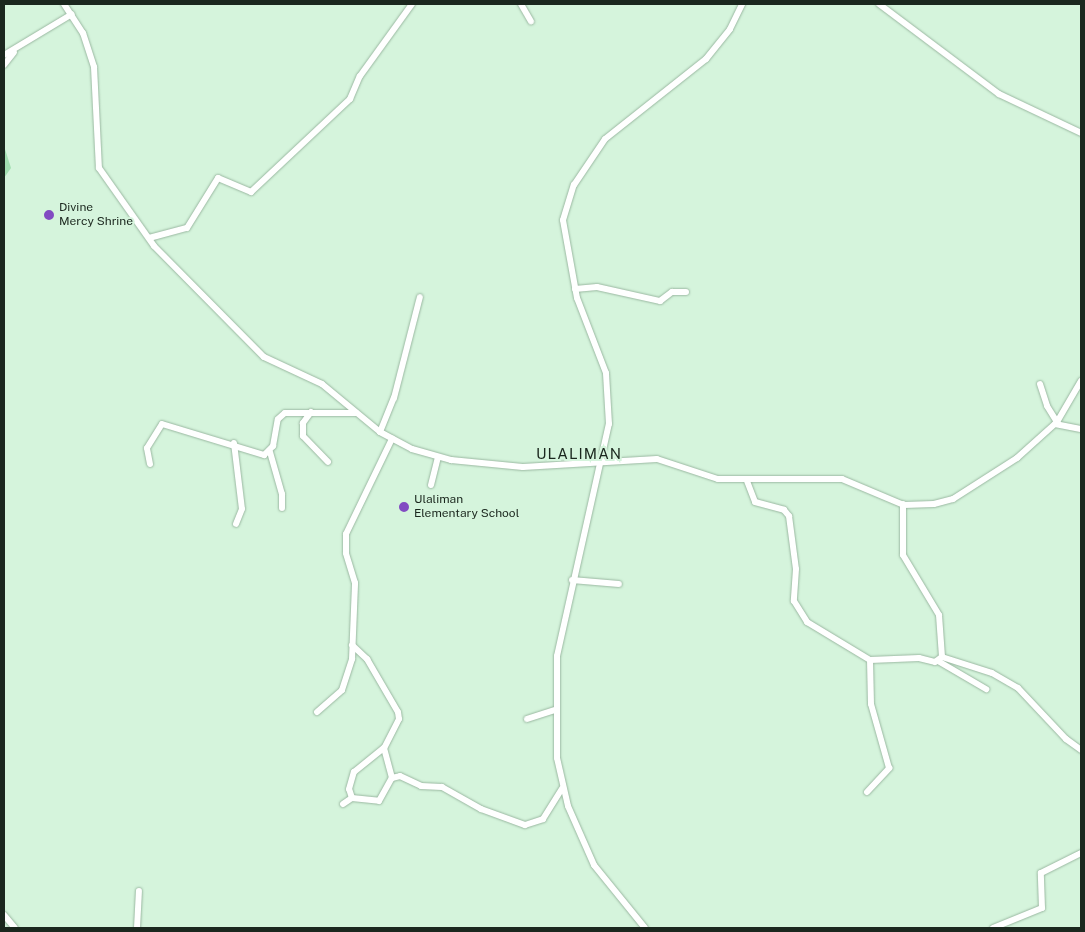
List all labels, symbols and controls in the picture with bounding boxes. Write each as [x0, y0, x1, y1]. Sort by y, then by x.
place label: Divine Mercy Shrine [59, 201, 133, 229]
marker: Divine Mercy Shrine [43, 209, 55, 221]
district label: ULALIMAN [535, 445, 623, 463]
place label: Ulaliman Elementary School [414, 493, 519, 521]
marker: Ulaliman Elementary School [398, 501, 410, 513]

